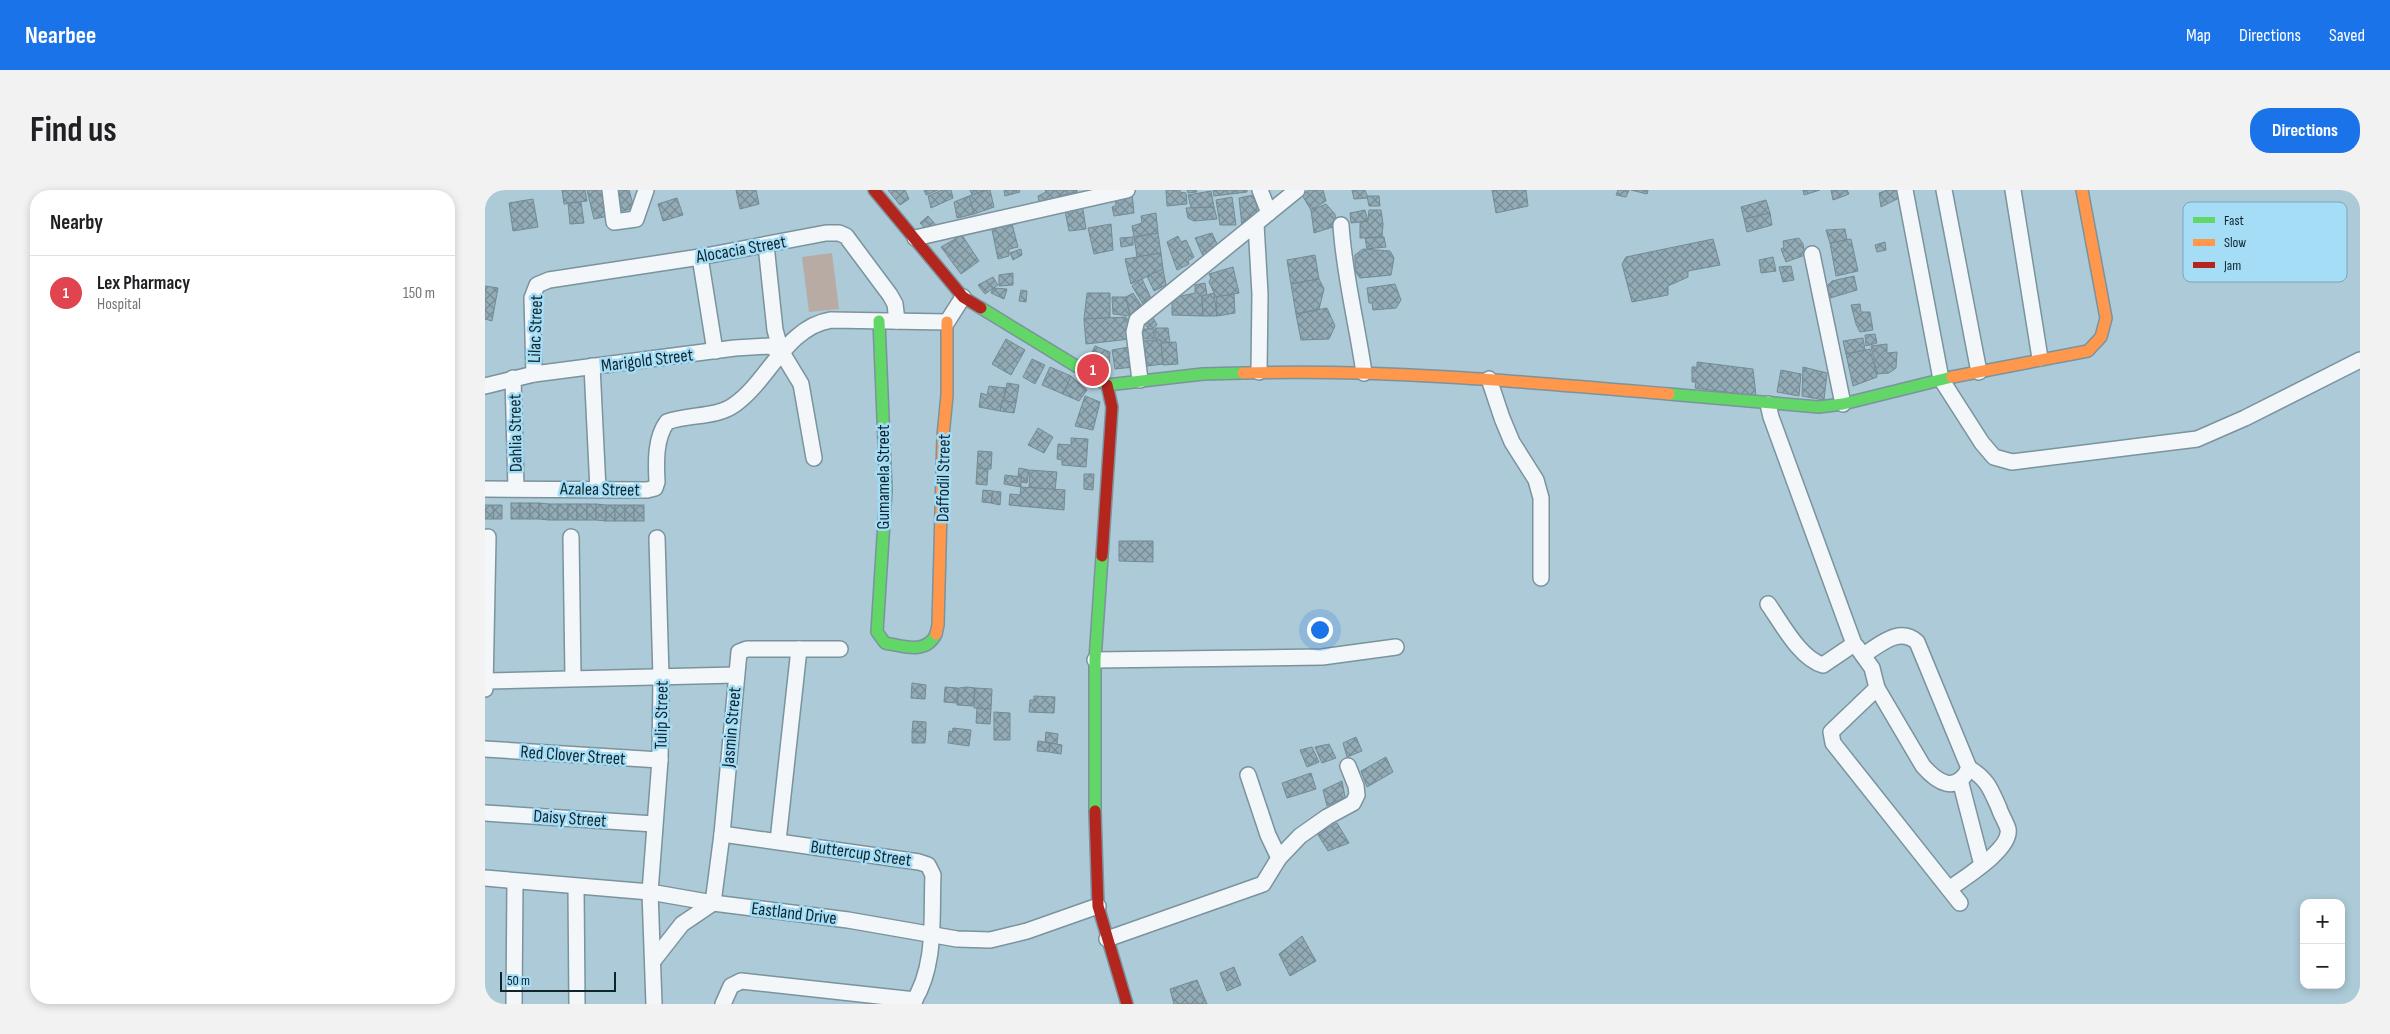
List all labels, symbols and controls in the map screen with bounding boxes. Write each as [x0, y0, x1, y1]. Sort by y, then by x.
text: Nearbee [25, 21, 96, 50]
text: Map [2186, 25, 2211, 46]
text: Directions [2239, 25, 2301, 46]
text: Saved [2329, 25, 2365, 46]
button: Directions [2250, 108, 2360, 153]
text: Find us [30, 109, 117, 152]
legend [2183, 202, 2347, 282]
text: Nearby [50, 210, 103, 235]
text: Fast [2224, 212, 2244, 229]
street label: Alocacia Street [693, 231, 788, 268]
text: Slow [2224, 234, 2246, 251]
text: Jam [2223, 257, 2241, 274]
text: Lex Pharmacy [97, 272, 190, 295]
text: 1 [63, 284, 69, 303]
text: 150 m [403, 284, 435, 303]
street label: Lilac Street [524, 294, 547, 364]
text: Hospital [97, 295, 141, 314]
street label: Marigold Street [600, 344, 695, 377]
pin: 1 [1077, 351, 1109, 389]
street label: Dahlia Street [504, 393, 527, 472]
street label: Gumamela Street [873, 424, 894, 529]
street label: Daffodil Street [932, 433, 955, 522]
street label: Azalea Street [559, 478, 640, 501]
your location [1307, 617, 1333, 643]
street label: Tulip Street [650, 680, 673, 750]
street label: Jasmin Street [717, 686, 746, 769]
street label: Red Clover Street [520, 741, 627, 770]
street label: Daisy Street [533, 805, 608, 832]
street label: Buttercup Street [809, 836, 913, 871]
street label: Eastland Drive [750, 898, 838, 929]
map controls [2300, 899, 2345, 989]
button: + [2300, 899, 2345, 944]
button: − [2300, 944, 2345, 989]
scale bar [500, 969, 616, 992]
text: 50 m [507, 972, 530, 989]

